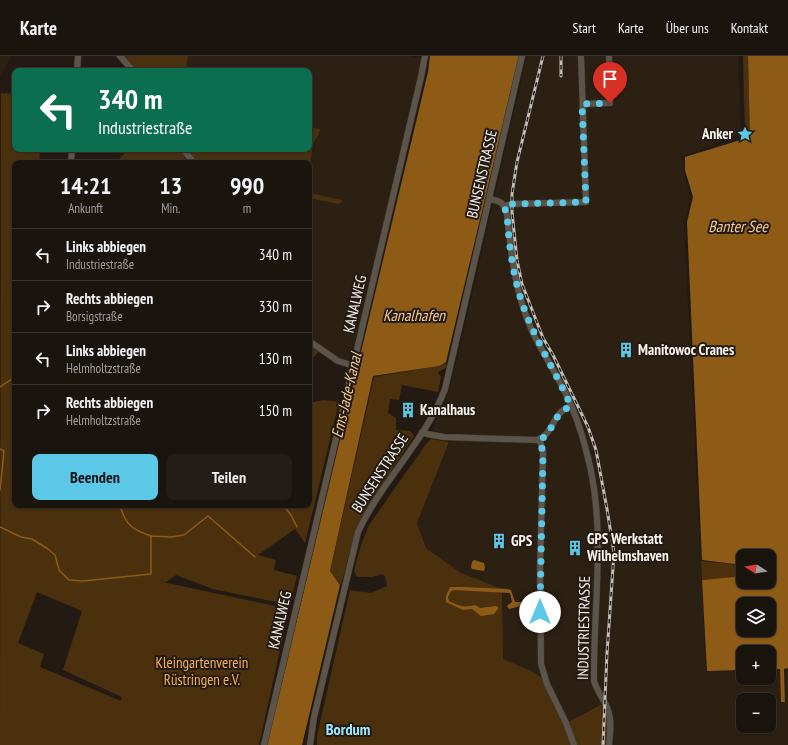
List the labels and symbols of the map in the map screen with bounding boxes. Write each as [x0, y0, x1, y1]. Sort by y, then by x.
pin [593, 62, 627, 103]
place label: Anker [701, 124, 734, 143]
place icon: Anker [736, 125, 754, 143]
street label: BUNSENSTRASSE [462, 128, 501, 220]
water label: Banter See [708, 216, 769, 236]
street label: KANALWEG [339, 273, 370, 335]
water label: Kanalhafen [383, 305, 446, 325]
place label: Manitowoc Cranes [638, 340, 734, 359]
building icon: Manitowoc Cranes [617, 341, 635, 359]
water label: Ems-Jade-Kanal [326, 349, 366, 440]
place label: Kanalhaus [420, 400, 475, 419]
building icon: Kanalhaus [399, 401, 417, 419]
street label: BUNSENSTRASSE [347, 430, 412, 516]
place label: GPS Werkstatt Wilhelmshaven [586, 529, 669, 565]
place label: GPS [511, 531, 533, 550]
building icon: GPS [490, 532, 508, 550]
building icon: GPS Werkstatt Wilhelmshaven [566, 539, 584, 557]
north arrow [736, 549, 776, 589]
street label: INDUSTRIESTRASSE [573, 576, 594, 680]
street label: KANALWEG [264, 589, 295, 651]
position arrow [519, 591, 561, 633]
park label: Kleingartenverein Rüstringen e.V. [156, 653, 248, 689]
district label: Bordum [326, 719, 370, 739]

